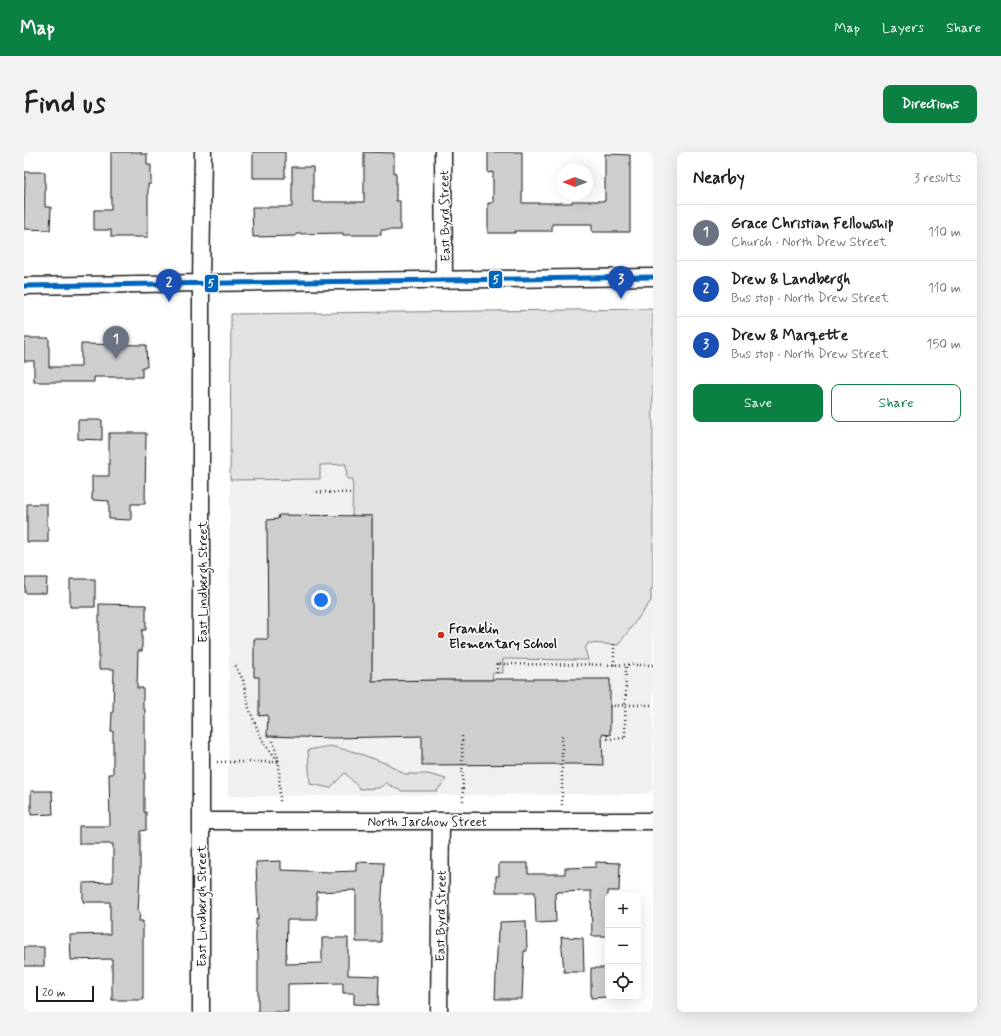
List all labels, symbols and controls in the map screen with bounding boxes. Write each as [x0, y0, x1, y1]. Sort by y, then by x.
text: Map [20, 16, 55, 41]
text: Map [834, 19, 860, 37]
text: Layers [882, 19, 924, 37]
text: Share [946, 19, 981, 37]
button: Directions [883, 85, 977, 123]
text: Find us [24, 86, 105, 123]
north arrow [557, 164, 593, 200]
text: Nearby [693, 167, 745, 189]
street label: East Byrd Street [436, 170, 455, 262]
text: 3 results [914, 170, 961, 187]
text: Grace Christian Fellowship [731, 214, 894, 234]
text: 1 [703, 224, 709, 241]
text: 110 m [928, 224, 961, 241]
text: Church · North Drew Street [731, 234, 887, 251]
pin: 3 [608, 266, 634, 299]
pin: 2 [156, 269, 182, 302]
line badge: 5 [488, 270, 503, 289]
text: Drew & Landbergh [731, 270, 850, 290]
text: 5 [493, 273, 500, 287]
line badge: 5 [204, 274, 219, 293]
text: 5 [208, 277, 215, 291]
text: 2 [703, 280, 709, 297]
text: 110 m [928, 280, 961, 297]
text: Bus stop · North Drew Street [731, 290, 889, 307]
pin: 1 [103, 326, 129, 359]
text: Drew & Marqette [731, 326, 848, 346]
text: 3 [703, 336, 709, 353]
text: 150 m [927, 336, 961, 353]
text: Bus stop · North Drew Street [731, 346, 889, 363]
button: Save [693, 384, 823, 422]
button: Share [831, 384, 961, 422]
street label: East Lindbergh Street [195, 521, 214, 643]
your location [311, 590, 331, 610]
place label: Franklin Elementary School [449, 621, 557, 653]
marker: Franklin Elementary School [436, 630, 446, 640]
street label: North Jarchow Street [367, 814, 487, 831]
street label: East Lindbergh Street [194, 845, 213, 967]
street label: East Byrd Street [432, 870, 451, 962]
map controls [605, 892, 641, 1000]
button: + [605, 892, 641, 928]
button: − [605, 928, 641, 964]
button: locate [605, 964, 641, 1000]
scale bar [36, 984, 94, 1003]
text: 20 m [42, 986, 65, 1000]

